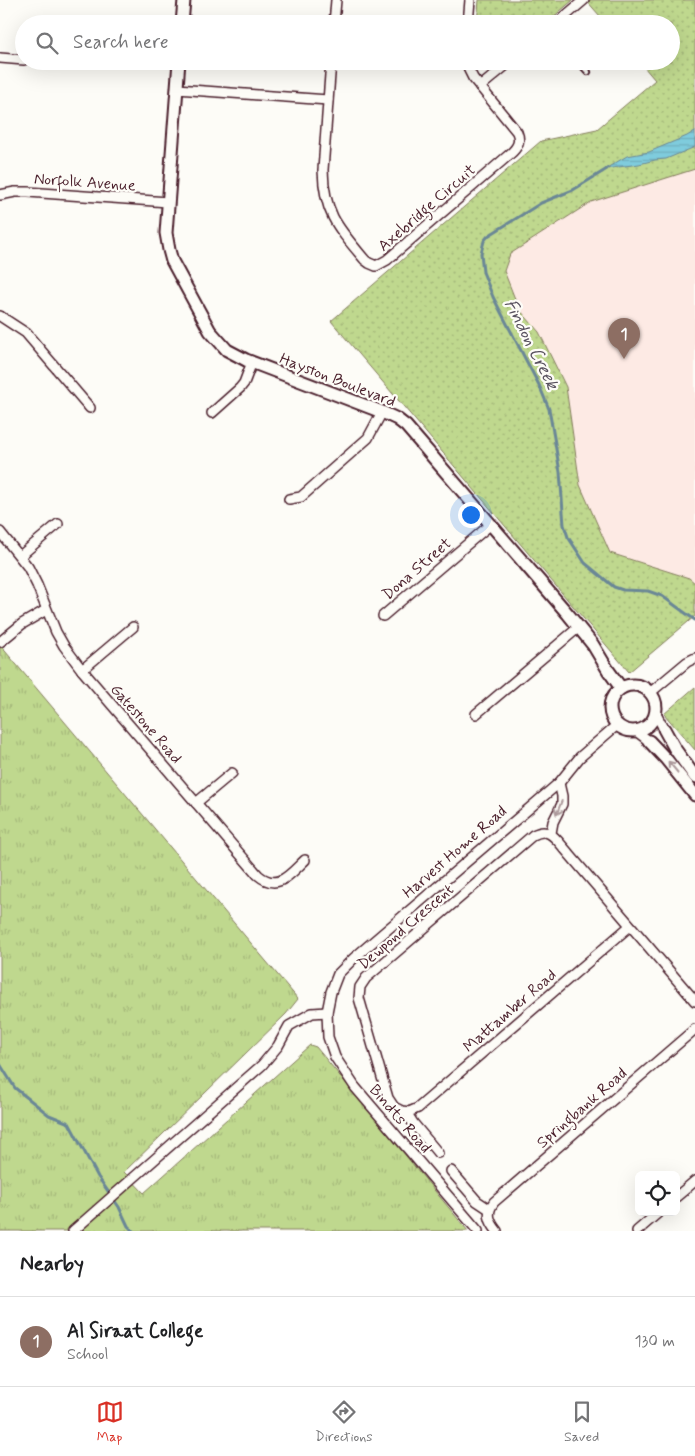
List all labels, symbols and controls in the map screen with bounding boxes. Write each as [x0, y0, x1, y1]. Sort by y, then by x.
search box [15, 15, 680, 70]
icon: search [33, 29, 61, 57]
text: Search here [73, 30, 169, 55]
street label: Axebridge Circuit [374, 159, 481, 257]
street label: Norfolk Avenue [33, 168, 137, 199]
water label: Findon Creek [498, 295, 565, 395]
pin: 1 [608, 318, 640, 359]
street label: Hayston Boulevard [276, 349, 399, 412]
your location [458, 502, 484, 528]
street label: Dona Street [378, 533, 456, 605]
street label: Gatestone Road [105, 680, 186, 768]
one-way arrow [667, 761, 679, 774]
one-way arrow [554, 800, 563, 815]
street label: Harvest Home Road [399, 801, 511, 903]
street label: Dewpond Crescent [353, 880, 459, 975]
street label: Mattamber Road [459, 965, 561, 1058]
street label: Springbank Road [532, 1063, 632, 1154]
street label: Bindts Road [364, 1080, 436, 1158]
map controls [635, 1171, 680, 1216]
button: locate [635, 1171, 680, 1216]
text: Nearby [20, 1250, 84, 1278]
text: Al Siraat College [67, 1319, 203, 1344]
text: 1 [32, 1331, 40, 1352]
text: 130 m [634, 1331, 675, 1352]
text: School [67, 1344, 108, 1365]
tab: Map [96, 1398, 124, 1446]
tab: Directions [315, 1398, 373, 1446]
tab: Saved [564, 1398, 599, 1446]

